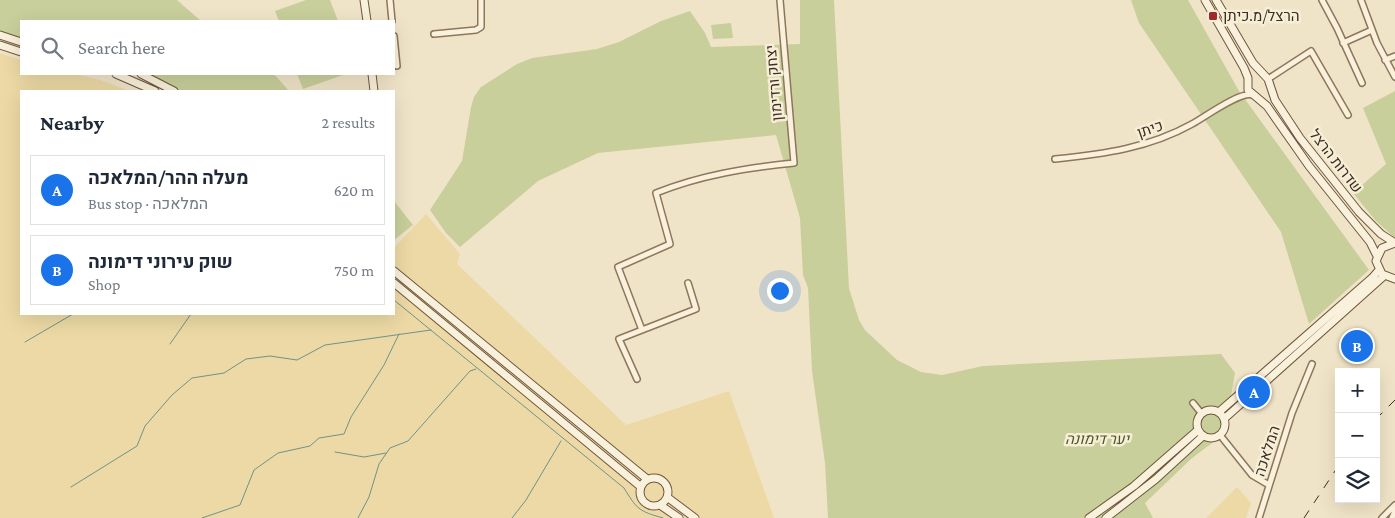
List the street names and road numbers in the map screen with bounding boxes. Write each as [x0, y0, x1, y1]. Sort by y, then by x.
street label: יצחק ורדימון [763, 44, 785, 122]
street label: כיתן [1135, 117, 1165, 141]
street label: שדרות הרצל [1306, 126, 1366, 196]
street label: המלאכה [1251, 424, 1283, 478]

